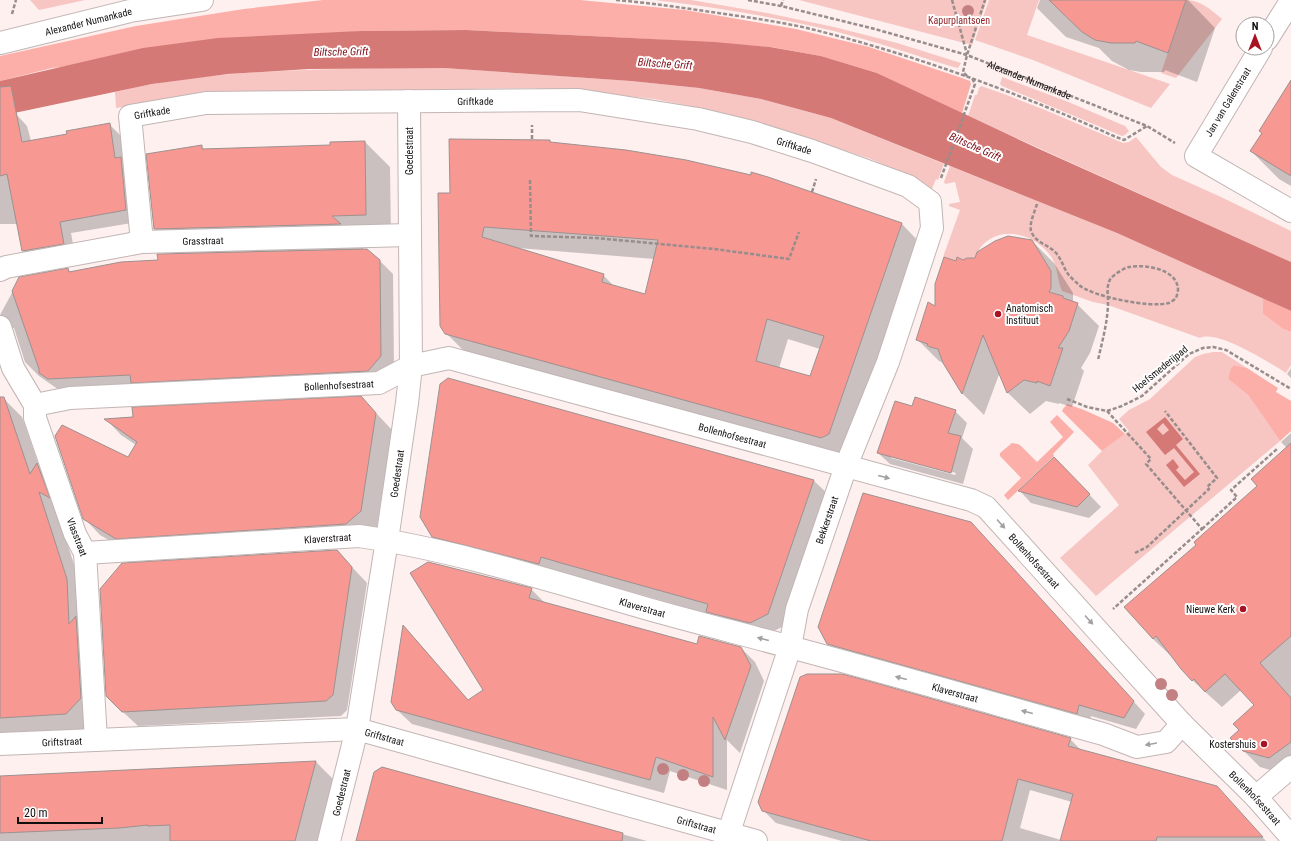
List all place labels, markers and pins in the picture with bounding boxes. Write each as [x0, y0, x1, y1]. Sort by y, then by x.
place label: Anatomisch Instituut [1006, 303, 1053, 326]
marker: Anatomisch Instituut [993, 309, 1003, 319]
place label: Nieuwe Kerk [1186, 604, 1235, 615]
marker: Nieuwe Kerk [1238, 604, 1248, 614]
place label: Kostershuis [1209, 739, 1256, 750]
marker: Kostershuis [1259, 739, 1269, 749]

